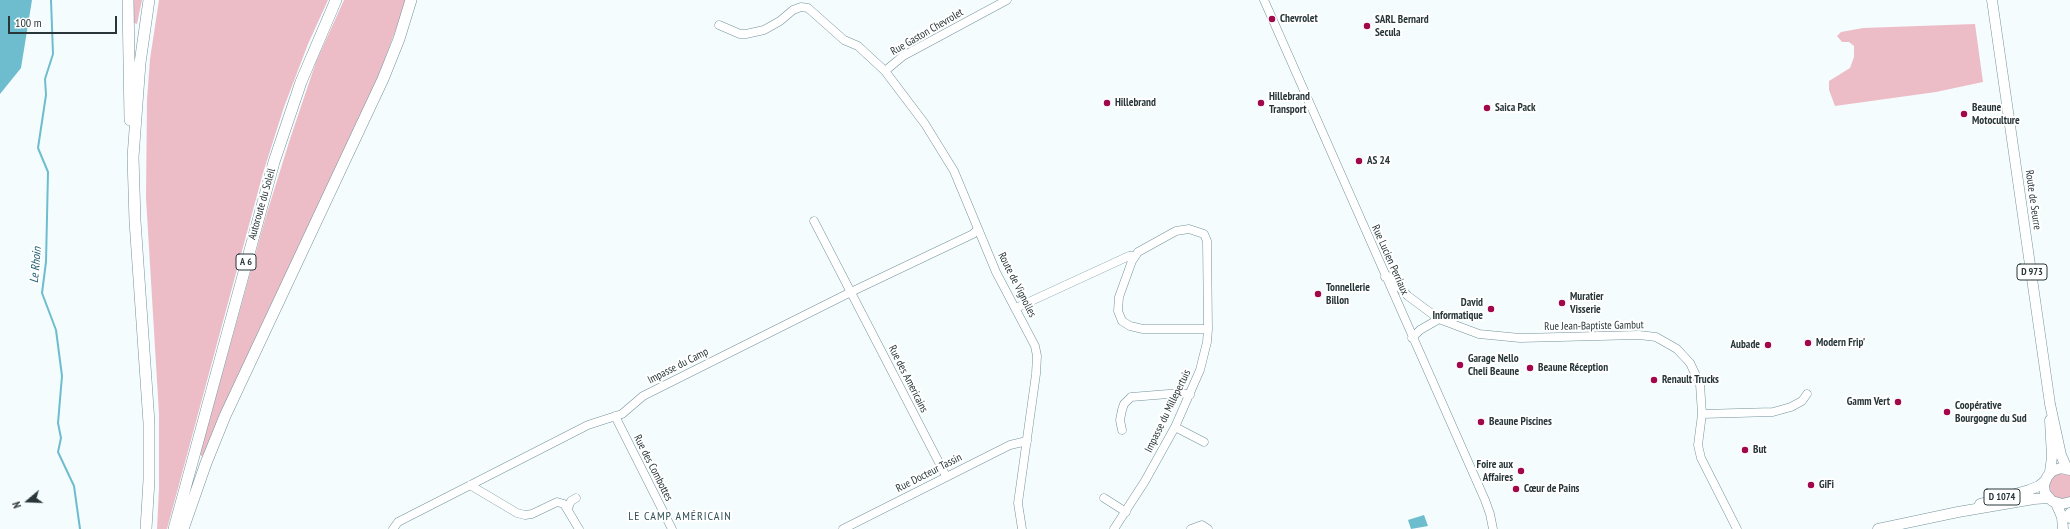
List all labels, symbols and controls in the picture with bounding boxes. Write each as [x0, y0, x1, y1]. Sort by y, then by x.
street label: Rue Gaston Chevrolet [888, 6, 966, 58]
scale bar [10, 8, 119, 34]
place label: Chevrolet [1280, 12, 1318, 26]
place label: SARL Bernard Secula [1375, 13, 1429, 39]
marker: Chevrolet [1267, 14, 1277, 24]
text: 100 m [15, 15, 42, 30]
marker: SARL Bernard Secula [1362, 21, 1372, 31]
place label: Hillebrand Transport [1269, 90, 1310, 116]
place label: Hillebrand [1115, 96, 1156, 110]
marker: Hillebrand [1102, 98, 1112, 108]
marker: Hillebrand Transport [1256, 98, 1266, 108]
place label: Saica Pack [1495, 101, 1535, 115]
place label: Beaune Motoculture [1972, 101, 2020, 127]
marker: Saica Pack [1482, 103, 1492, 113]
marker: Beaune Motoculture [1959, 109, 1969, 119]
place label: AS 24 [1367, 154, 1390, 168]
marker: AS 24 [1354, 156, 1364, 166]
street label: Autoroute du Soleil [246, 167, 278, 241]
street label: Route de Seurre [2022, 169, 2044, 231]
street label: Rue Lucien Perriaux [1369, 223, 1411, 297]
water label: Le Rhoin [27, 246, 45, 284]
street label: Route de Vignolles [995, 250, 1039, 320]
road number: A 6 [236, 254, 256, 270]
road number: D 973 [2017, 264, 2047, 280]
place label: Tonnellerie Billon [1326, 281, 1370, 307]
marker: Tonnellerie Billon [1313, 289, 1323, 299]
place label: Muratier Visserie [1570, 290, 1604, 316]
place label: David Informatique [1432, 296, 1483, 322]
marker: Muratier Visserie [1557, 298, 1567, 308]
marker: David Informatique [1486, 304, 1496, 314]
street label: Rue Jean-Baptiste Gambut [1544, 319, 1644, 333]
place label: Modern Frip' [1816, 336, 1865, 350]
place label: Aubade [1731, 338, 1760, 352]
marker: Modern Frip' [1803, 338, 1813, 348]
marker: Aubade [1763, 340, 1773, 350]
street label: Rue des Americains [885, 343, 931, 415]
street label: Impasse du Camp [645, 345, 711, 387]
place label: Garage Nello Cheli Beaune [1468, 352, 1519, 378]
marker: Garage Nello Cheli Beaune [1455, 360, 1465, 370]
place label: Beaune Réception [1538, 361, 1608, 375]
marker: Beaune Réception [1525, 363, 1535, 373]
street label: Impasse du Millepertuis [1142, 367, 1194, 455]
place label: Renault Trucks [1662, 373, 1719, 387]
marker: Renault Trucks [1649, 375, 1659, 385]
place label: Gamm Vert [1847, 395, 1890, 409]
marker: Gamm Vert [1893, 397, 1903, 407]
place label: Coopérative Bourgogne du Sud [1955, 399, 2027, 425]
marker: Coopérative Bourgogne du Sud [1942, 407, 1952, 417]
place label: Beaune Piscines [1489, 415, 1552, 429]
marker: Beaune Piscines [1476, 417, 1486, 427]
street label: Rue des Combottes [631, 433, 675, 503]
place label: But [1753, 443, 1766, 457]
marker: But [1740, 445, 1750, 455]
street label: Rue Docteur Tassin [894, 451, 964, 495]
place label: Foire aux Affaires [1477, 458, 1513, 484]
marker: Foire aux Affaires [1516, 466, 1526, 476]
place label: GiFi [1819, 478, 1834, 492]
marker: GiFi [1806, 480, 1816, 490]
north arrow [8, 481, 48, 521]
place label: Cœur de Pains [1524, 482, 1579, 496]
marker: Cœur de Pains [1511, 484, 1521, 494]
road number: D 1074 [1984, 489, 2020, 505]
text: N [9, 500, 24, 510]
district label: LE CAMP AMÉRICAIN [628, 510, 732, 524]

